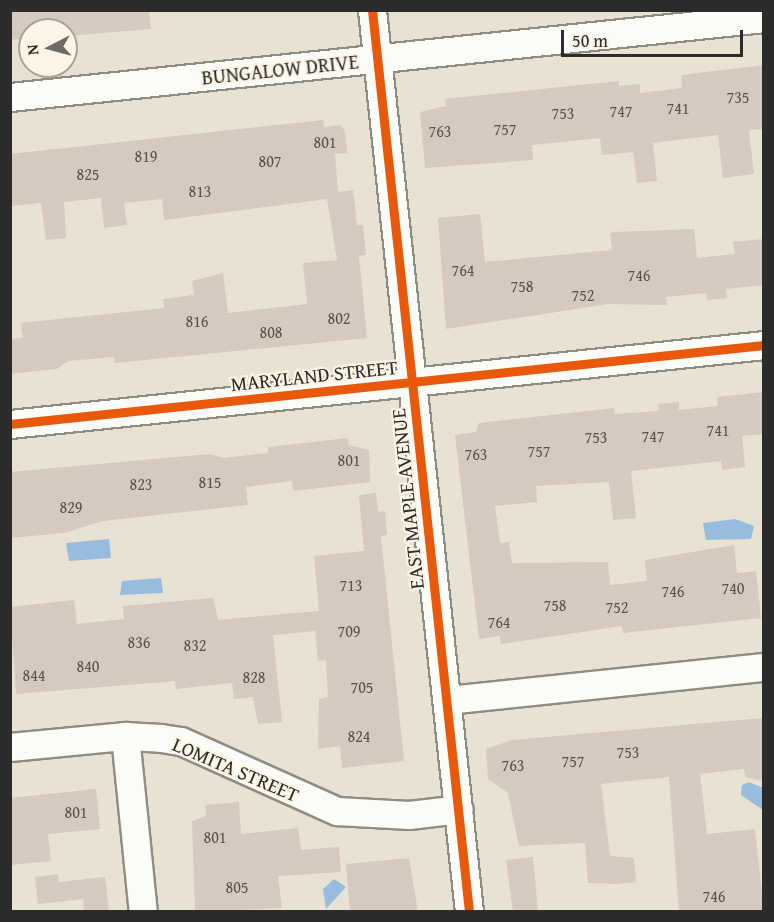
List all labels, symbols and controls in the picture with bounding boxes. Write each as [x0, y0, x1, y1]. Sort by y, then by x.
north arrow [18, 18, 78, 78]
scale bar [564, 18, 746, 56]
text: 50 m [572, 27, 608, 54]
text: N [20, 43, 45, 56]
street label: BUNGALOW DRIVE [200, 49, 360, 89]
house number: 735 [726, 87, 750, 107]
house number: 741 [666, 98, 690, 118]
house number: 747 [609, 101, 633, 121]
house number: 753 [551, 103, 575, 123]
house number: 757 [493, 119, 517, 139]
house number: 763 [428, 121, 452, 141]
house number: 801 [313, 132, 337, 152]
house number: 819 [134, 146, 158, 166]
house number: 807 [258, 151, 282, 171]
house number: 825 [76, 164, 100, 184]
house number: 813 [188, 181, 212, 201]
house number: 764 [451, 260, 475, 280]
house number: 746 [627, 265, 651, 285]
house number: 758 [510, 276, 534, 296]
house number: 752 [571, 285, 595, 305]
house number: 802 [327, 308, 351, 328]
house number: 816 [185, 311, 209, 331]
house number: 808 [259, 322, 283, 342]
street label: MARYLAND STREET [229, 354, 399, 396]
street label: EAST MAPLE AVENUE [386, 408, 428, 590]
house number: 741 [706, 420, 730, 440]
house number: 747 [641, 426, 665, 446]
house number: 753 [584, 427, 608, 447]
house number: 757 [527, 441, 551, 461]
house number: 763 [464, 444, 488, 464]
house number: 801 [337, 450, 361, 470]
house number: 815 [198, 472, 222, 492]
house number: 823 [129, 474, 153, 494]
house number: 829 [59, 497, 83, 517]
house number: 713 [339, 575, 363, 595]
house number: 740 [721, 578, 745, 598]
house number: 746 [661, 581, 685, 601]
house number: 758 [543, 595, 567, 615]
house number: 752 [605, 597, 629, 617]
house number: 764 [487, 612, 511, 632]
house number: 709 [337, 621, 361, 641]
house number: 836 [127, 632, 151, 652]
house number: 832 [183, 635, 207, 655]
house number: 840 [76, 656, 100, 676]
house number: 844 [22, 665, 46, 685]
house number: 828 [242, 667, 266, 687]
house number: 705 [350, 677, 374, 697]
house number: 824 [347, 726, 371, 746]
street label: LOMITA STREET [169, 732, 303, 806]
house number: 753 [616, 742, 640, 762]
house number: 757 [561, 751, 585, 771]
house number: 763 [501, 755, 525, 775]
house number: 801 [64, 802, 88, 822]
house number: 801 [203, 827, 227, 847]
house number: 805 [225, 877, 249, 897]
house number: 746 [702, 886, 726, 906]

